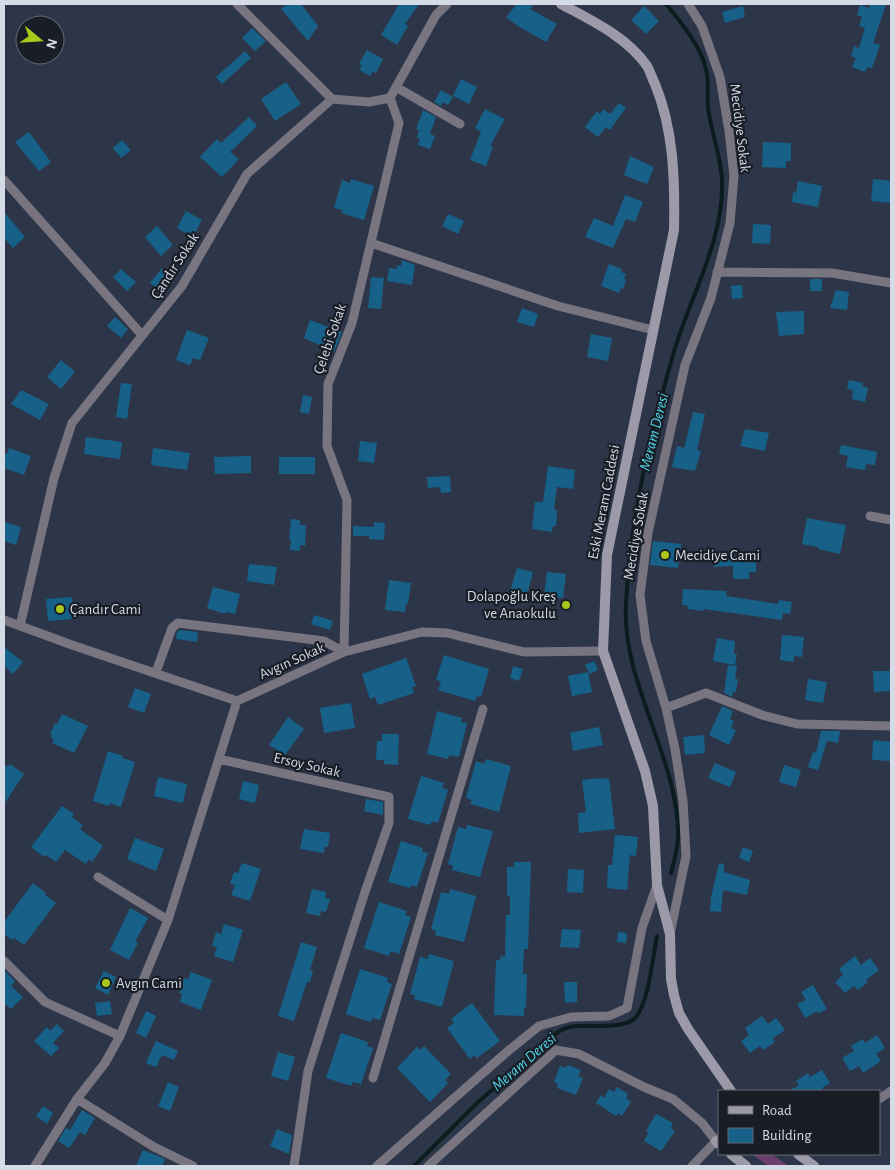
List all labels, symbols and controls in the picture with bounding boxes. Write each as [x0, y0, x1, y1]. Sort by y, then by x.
north arrow [15, 15, 65, 65]
text: N [43, 37, 60, 51]
street label: Mecidiye Sokak [727, 83, 753, 173]
street label: Çandır Sokak [148, 230, 202, 302]
street label: Çelebi Sokak [311, 302, 349, 376]
water label: Meram Deresi [637, 391, 672, 473]
street label: Eski Meram Caddesi [586, 443, 622, 561]
street label: Mecidiye Sokak [621, 491, 651, 581]
place label: Mecidiye Cami [675, 548, 760, 563]
marker: Mecidiye Cami [659, 549, 671, 561]
place label: Dolapoğlu Kreş ve Anaokulu [467, 589, 556, 621]
marker: Dolapoğlu Kreş ve Anaokulu [560, 599, 572, 611]
place label: Çandır Cami [70, 602, 141, 617]
marker: Çandır Cami [54, 603, 66, 615]
street label: Avgın Sokak [257, 640, 327, 682]
street label: Ersoy Sokak [272, 750, 342, 780]
place label: Avgın Cami [116, 976, 182, 991]
marker: Avgın Cami [100, 977, 112, 989]
water label: Meram Deresi [489, 1030, 560, 1094]
legend [718, 1090, 880, 1155]
text: Road [762, 1103, 792, 1118]
text: Building [762, 1128, 812, 1143]

